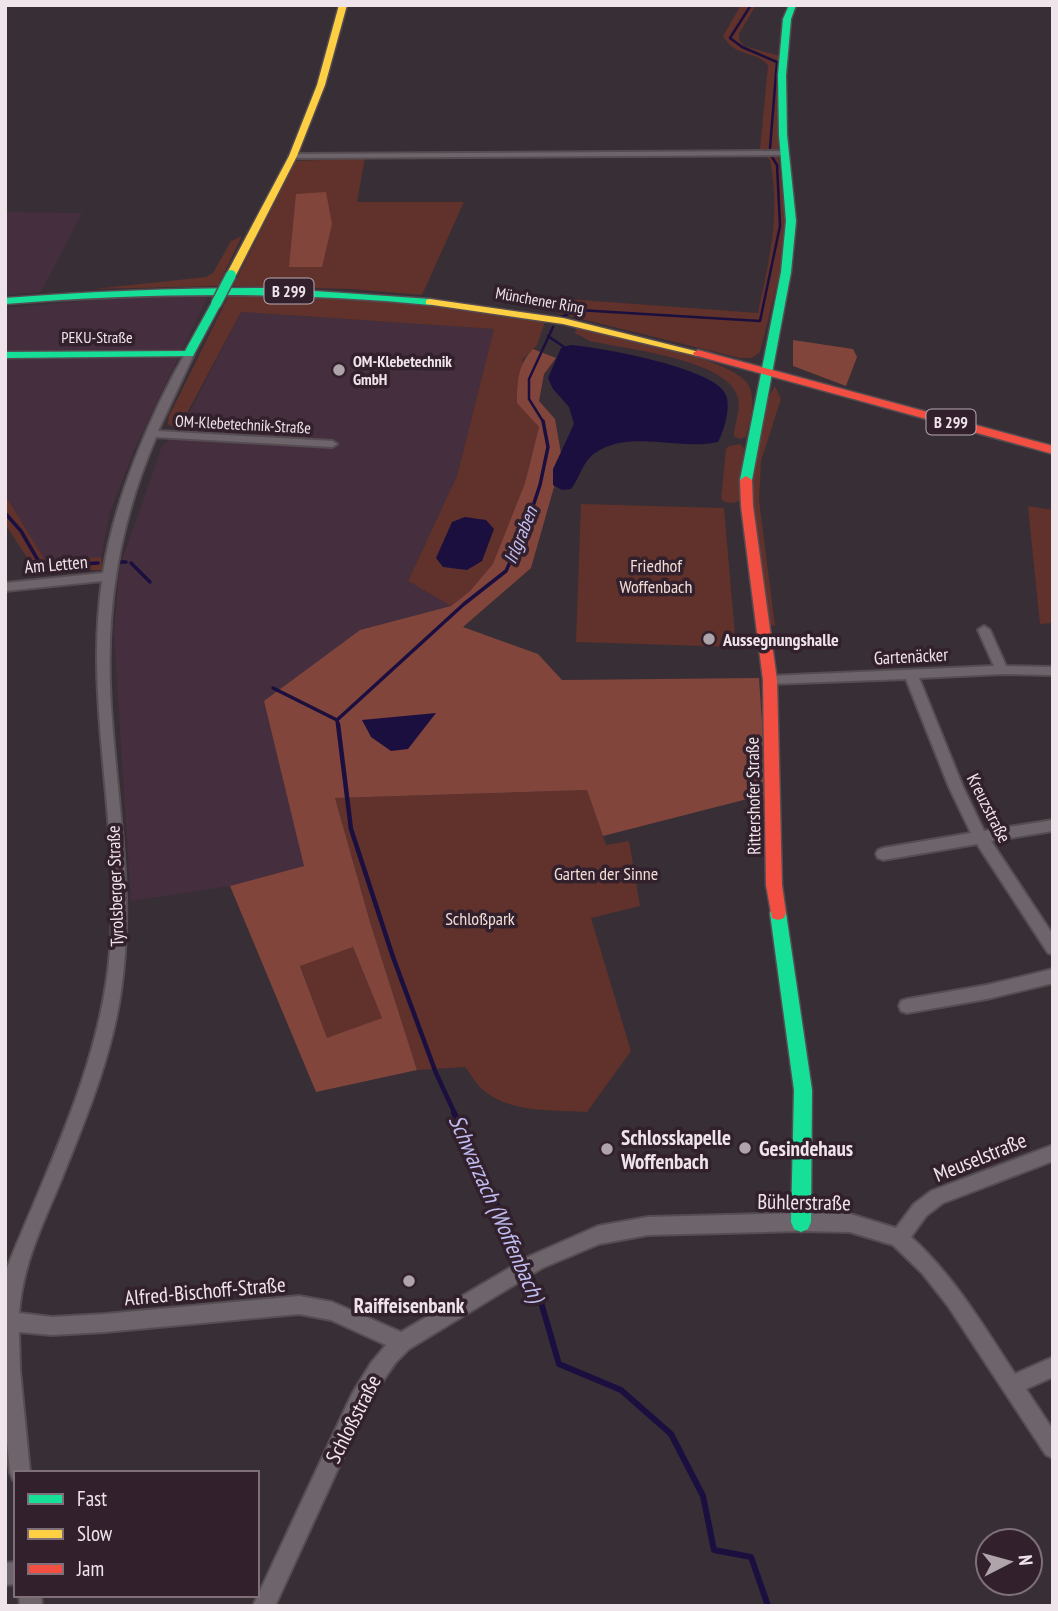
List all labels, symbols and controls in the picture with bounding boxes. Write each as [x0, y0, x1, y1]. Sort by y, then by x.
road number: B 299 [264, 278, 314, 304]
street label: Münchener Ring [494, 282, 586, 318]
street label: PEKU-Straße [61, 327, 133, 347]
place label: OM-Klebetechnik GmbH [353, 351, 452, 389]
marker: OM-Klebetechnik GmbH [331, 362, 347, 378]
street label: OM-Klebetechnik-Straße [174, 410, 312, 438]
road number: B 299 [926, 410, 976, 434]
water label: Irlgraben [498, 501, 543, 567]
street label: Am Letten [23, 550, 89, 578]
park label: Friedhof Woffenbach [620, 554, 692, 598]
place label: Aussegnungshalle [722, 628, 839, 651]
marker: Aussegnungshalle [701, 631, 717, 647]
street label: Gartenäcker [873, 643, 949, 669]
street label: Rittershofer Straße [740, 737, 766, 855]
street label: Kreuzstraße [962, 770, 1016, 846]
street label: Tyrolsberger Straße [101, 825, 129, 947]
park label: Garten der Sinne [554, 862, 658, 885]
park label: Schloßpark [445, 907, 515, 930]
water label: Schwarzach (Woffenbach) [443, 1110, 552, 1308]
place label: Schlosskapelle Woffenbach [620, 1124, 731, 1175]
street label: Meuselstraße [930, 1126, 1030, 1188]
place label: Gesindehaus [759, 1135, 853, 1162]
marker: Gesindehaus [737, 1140, 753, 1156]
marker: Schlosskapelle Woffenbach [599, 1141, 615, 1157]
street label: Bühlerstraße [757, 1188, 851, 1216]
street label: Alfred-Bischoff-Straße [123, 1271, 287, 1311]
marker: Raiffeisenbank [401, 1273, 417, 1289]
place label: Raiffeisenbank [354, 1292, 465, 1319]
street label: Schloßstraße [319, 1370, 387, 1468]
legend [14, 1471, 259, 1597]
text: Fast [77, 1485, 107, 1512]
text: Slow [77, 1520, 113, 1547]
north arrow [974, 1527, 1044, 1597]
text: N [1013, 1554, 1038, 1567]
text: Jam [76, 1555, 104, 1582]

